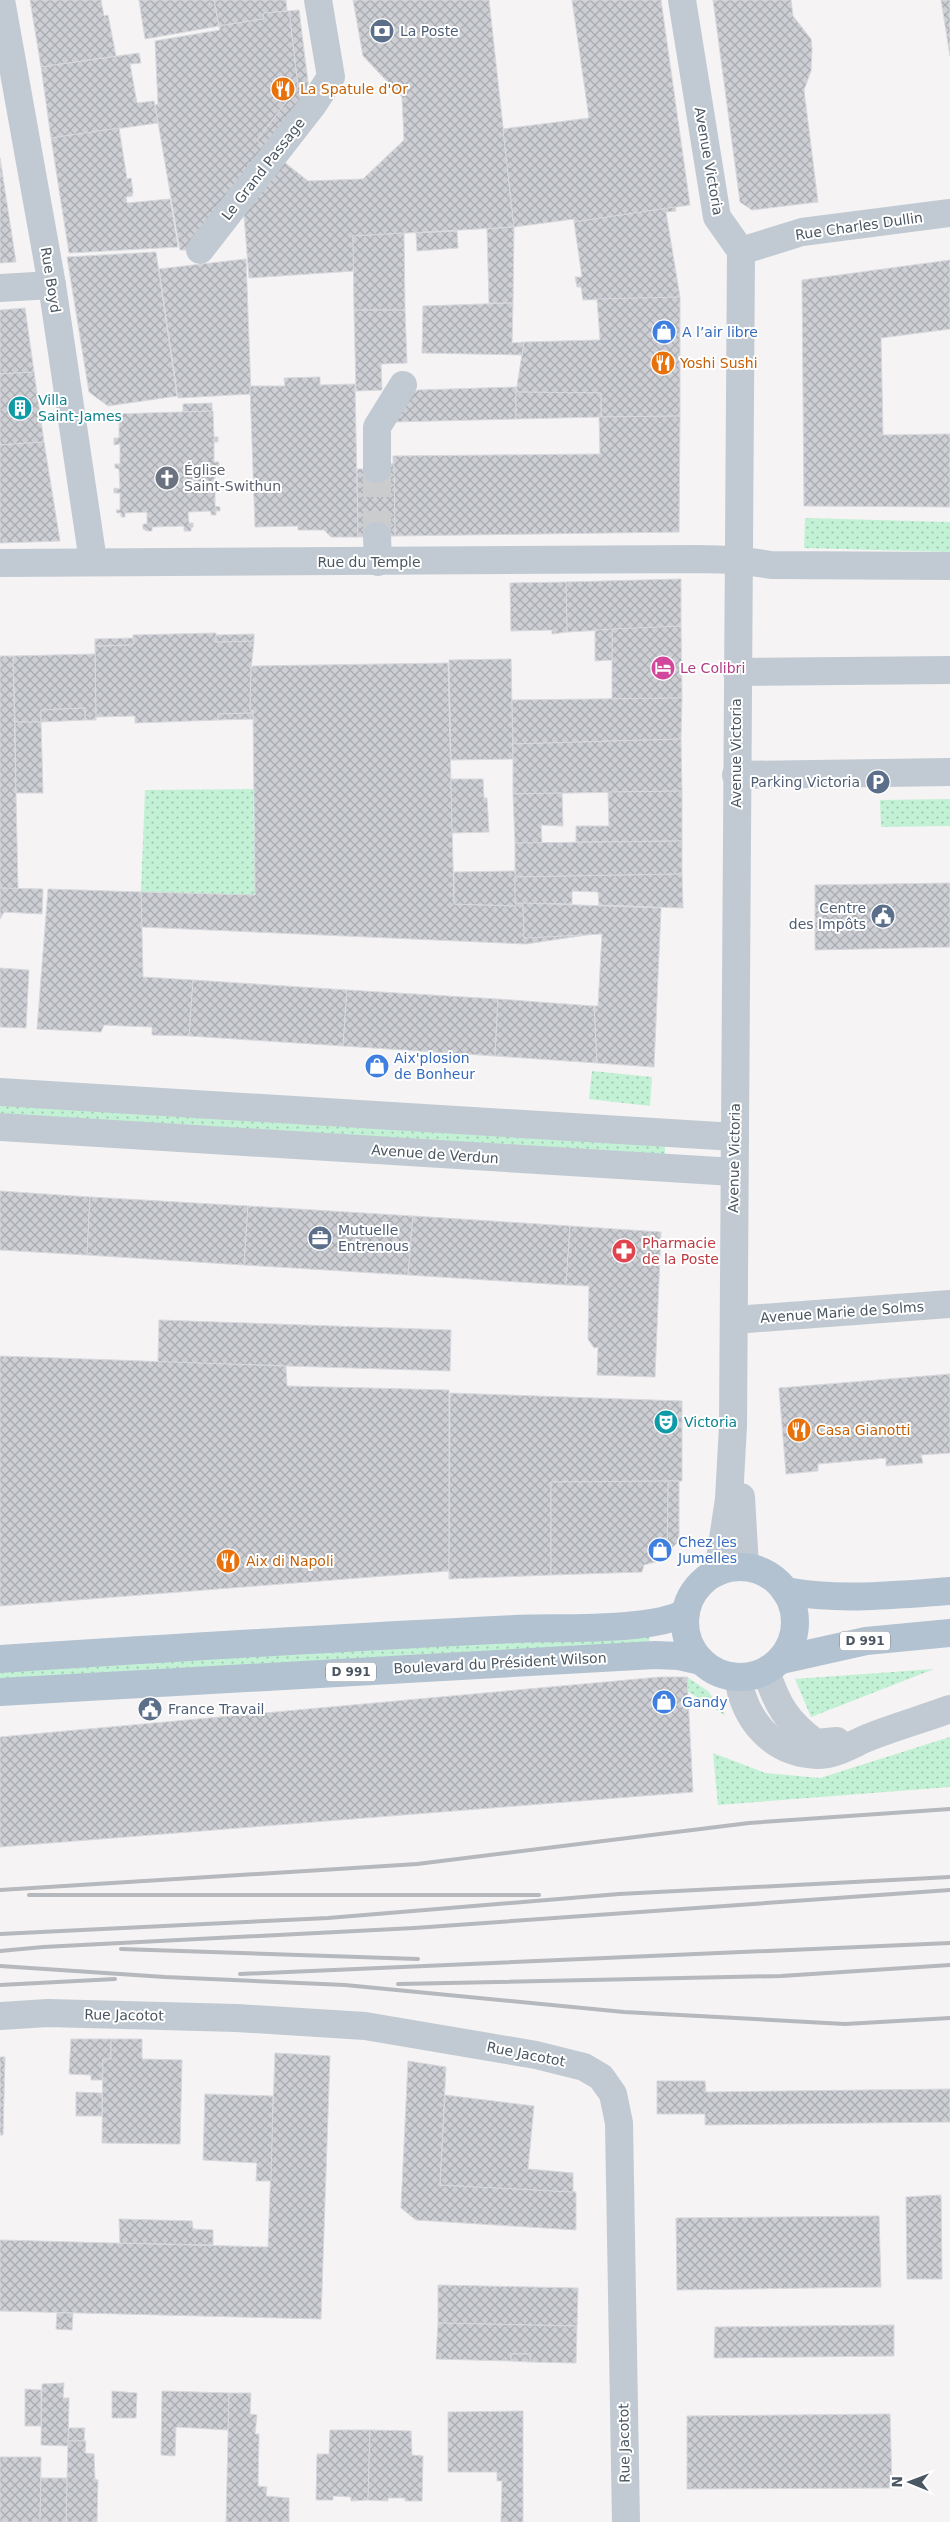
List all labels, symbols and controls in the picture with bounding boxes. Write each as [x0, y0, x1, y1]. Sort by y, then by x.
bank icon: La Poste [369, 18, 395, 44]
place label: La Poste [400, 23, 459, 39]
restaurant icon: La Spatule d'Or [270, 76, 296, 102]
place label: La Spatule d'Or [300, 81, 408, 97]
street label: Avenue Victoria [692, 106, 726, 216]
street label: Le Grand Passage [218, 115, 308, 223]
street label: Rue Charles Dullin [794, 209, 924, 243]
street label: Rue Boyd [38, 246, 64, 314]
shop icon: A l’air libre [651, 319, 677, 345]
place label: A l’air libre [682, 324, 758, 340]
restaurant icon: Yoshi Sushi [650, 350, 676, 376]
place label: Yoshi Sushi [679, 355, 758, 371]
place label: Villa Saint-James [38, 392, 122, 424]
building icon: Villa Saint-James [7, 395, 33, 421]
place label: Église Saint-Swithun [184, 462, 281, 494]
church icon: Église Saint-Swithun [154, 465, 180, 491]
street label: Rue du Temple [317, 554, 421, 570]
hotel icon: Le Colibri [650, 655, 676, 681]
place label: Le Colibri [680, 660, 745, 676]
street label: Avenue Victoria [728, 698, 744, 808]
parking icon: Parking Victoria [865, 769, 891, 795]
place label: Parking Victoria [751, 774, 860, 790]
place label: Centre des Impôts [789, 900, 866, 932]
public building icon: Centre des Impôts [870, 903, 896, 929]
place label: Aix'plosion de Bonheur [394, 1050, 475, 1082]
shop icon: Aix'plosion de Bonheur [364, 1053, 390, 1079]
street label: Avenue Victoria [725, 1103, 743, 1213]
street label: Avenue de Verdun [371, 1142, 499, 1166]
place label: Mutuelle Entrenous [338, 1222, 409, 1254]
office icon: Mutuelle Entrenous [307, 1225, 333, 1251]
place label: Pharmacie de la Poste [642, 1235, 719, 1267]
pharmacy icon: Pharmacie de la Poste [611, 1238, 637, 1264]
street label: Avenue Marie de Solms [760, 1298, 924, 1326]
theatre icon: Victoria [653, 1409, 679, 1435]
place label: Victoria [684, 1414, 737, 1430]
restaurant icon: Casa Gianotti [786, 1417, 812, 1443]
place label: Casa Gianotti [816, 1422, 910, 1438]
place label: Chez les Jumelles [677, 1534, 737, 1566]
shop icon: Chez les Jumelles [647, 1537, 673, 1563]
restaurant icon: Aix di Napoli [215, 1548, 241, 1574]
place label: Aix di Napoli [246, 1553, 334, 1569]
road number: D 991 [840, 1632, 890, 1650]
street label: Boulevard du Président Wilson [393, 1649, 607, 1677]
road number: D 991 [326, 1662, 376, 1681]
shop icon: Gandy [651, 1689, 677, 1715]
place label: Gandy [682, 1694, 727, 1710]
public building icon: France Travail [137, 1696, 163, 1722]
place label: France Travail [168, 1701, 264, 1717]
street label: Rue Jacotot [84, 2006, 164, 2024]
street label: Rue Jacotot [485, 2039, 567, 2070]
street label: Rue Jacotot [615, 2403, 633, 2483]
north arrow [885, 2457, 935, 2507]
text: N [889, 2476, 905, 2488]

